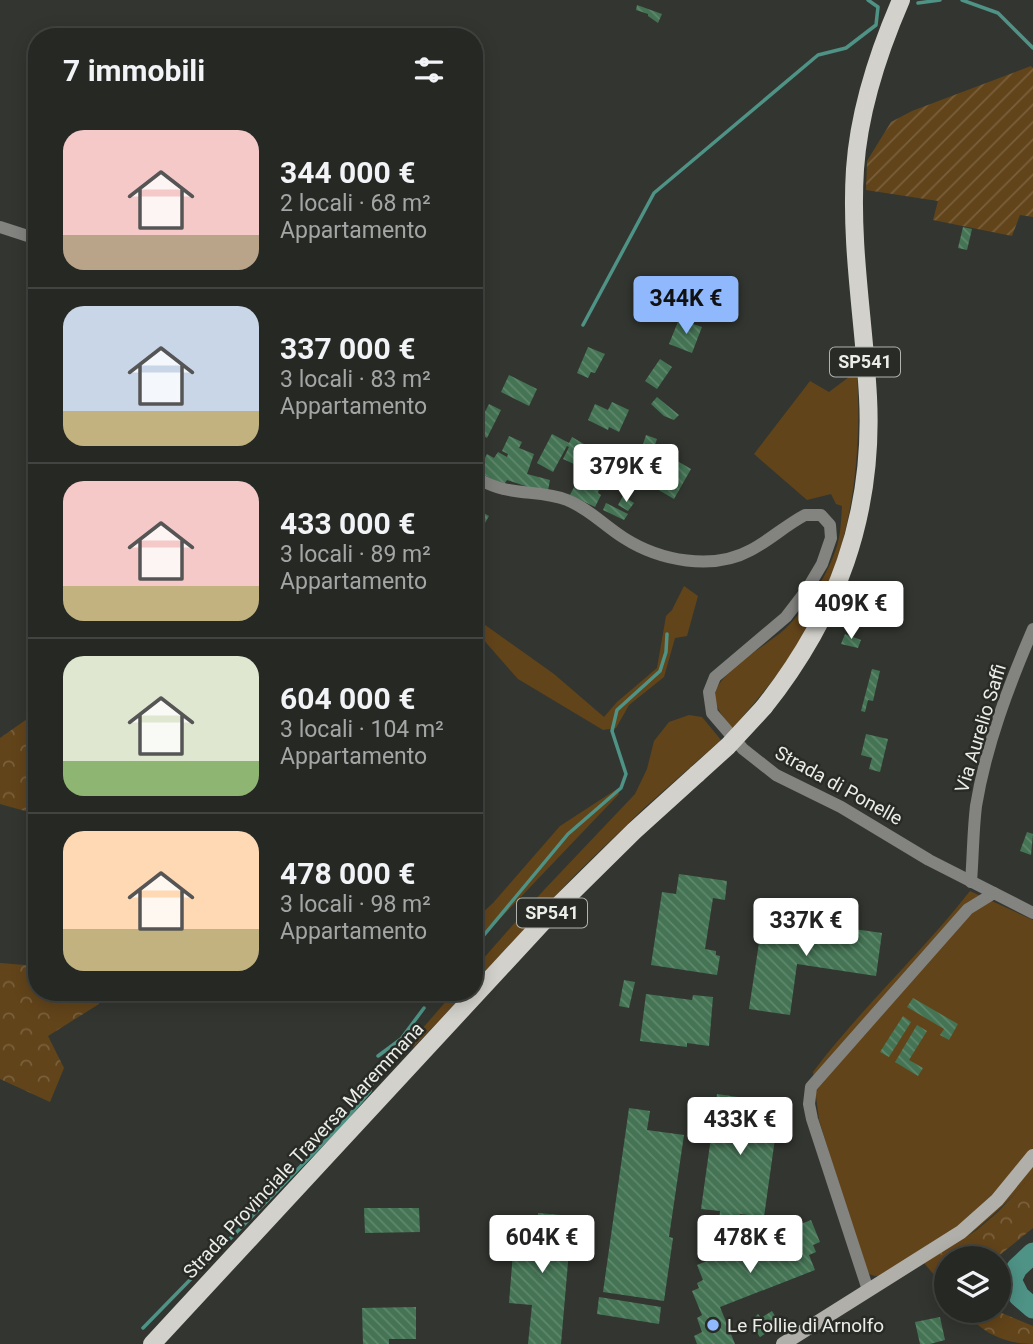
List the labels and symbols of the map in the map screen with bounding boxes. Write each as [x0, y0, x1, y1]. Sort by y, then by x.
pin: 344K € [629, 276, 743, 336]
road number: SP541 [830, 348, 900, 376]
pin: 379K € [569, 444, 683, 504]
pin: 409K € [794, 582, 908, 641]
street label: Via Aurelio Saffi [950, 661, 1011, 795]
street label: Strada di Ponelle [771, 741, 907, 830]
road number: SP541 [517, 898, 587, 928]
pin: 337K € [749, 898, 863, 958]
street label: Strada Provinciale Traversa Maremmana [178, 1017, 428, 1283]
pin: 433K € [683, 1098, 797, 1157]
pin: 604K € [485, 1216, 599, 1275]
pin: 478K € [693, 1216, 807, 1275]
place label: Le Follie di Arnolfo [727, 1314, 884, 1337]
marker: Le Follie di Arnolfo [705, 1317, 721, 1333]

